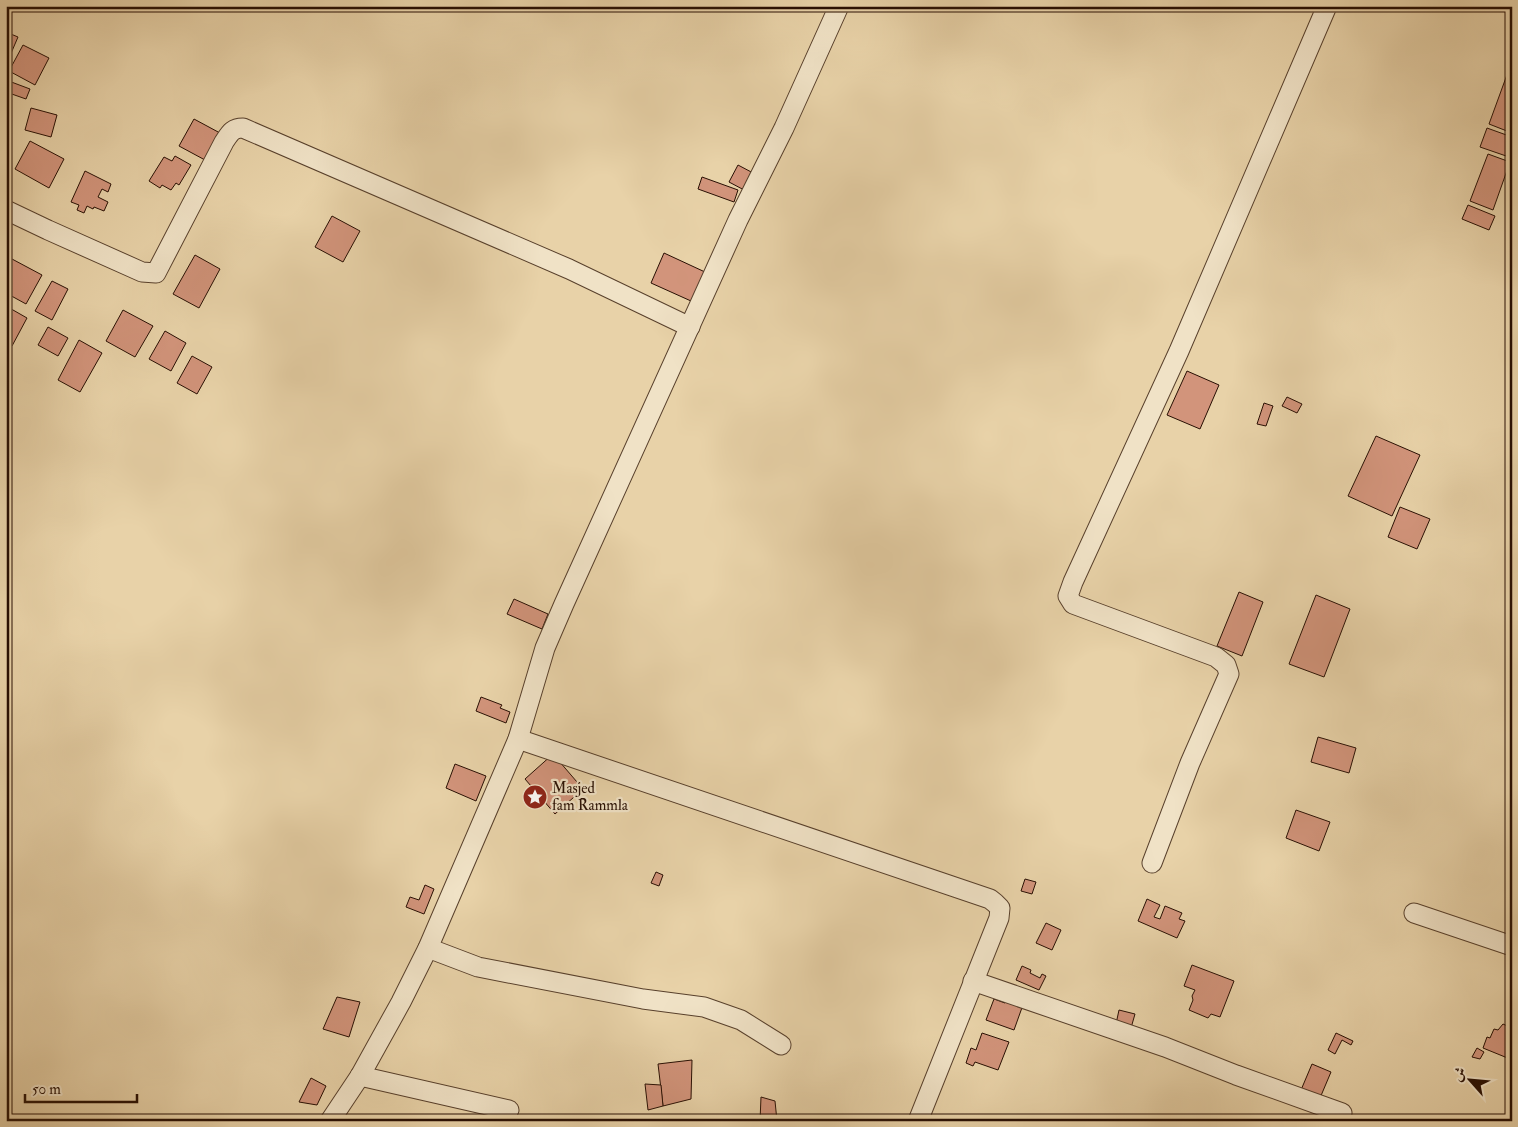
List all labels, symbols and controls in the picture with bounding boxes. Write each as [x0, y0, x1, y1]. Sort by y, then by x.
place label: Masjed fam Rammla [552, 779, 629, 815]
place icon: Masjed fam Rammla [522, 784, 548, 810]
north arrow [1446, 1054, 1496, 1104]
text: ش [1448, 1064, 1470, 1084]
scale bar [25, 1072, 138, 1104]
text: 50 m [32, 1080, 61, 1099]

